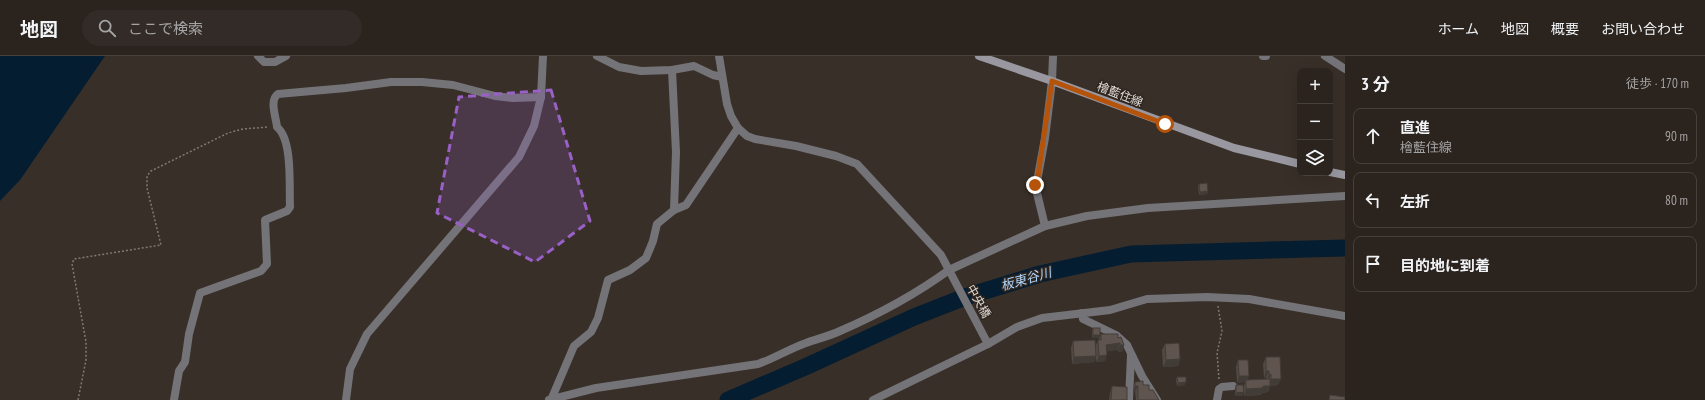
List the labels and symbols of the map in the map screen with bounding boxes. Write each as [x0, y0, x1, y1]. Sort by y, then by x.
street label: 檜藍住線 [1095, 78, 1145, 110]
route start [1156, 115, 1174, 133]
route end [1026, 176, 1044, 194]
water label: 板東谷川 [999, 263, 1055, 294]
street label: 中央橋 [964, 282, 994, 320]

